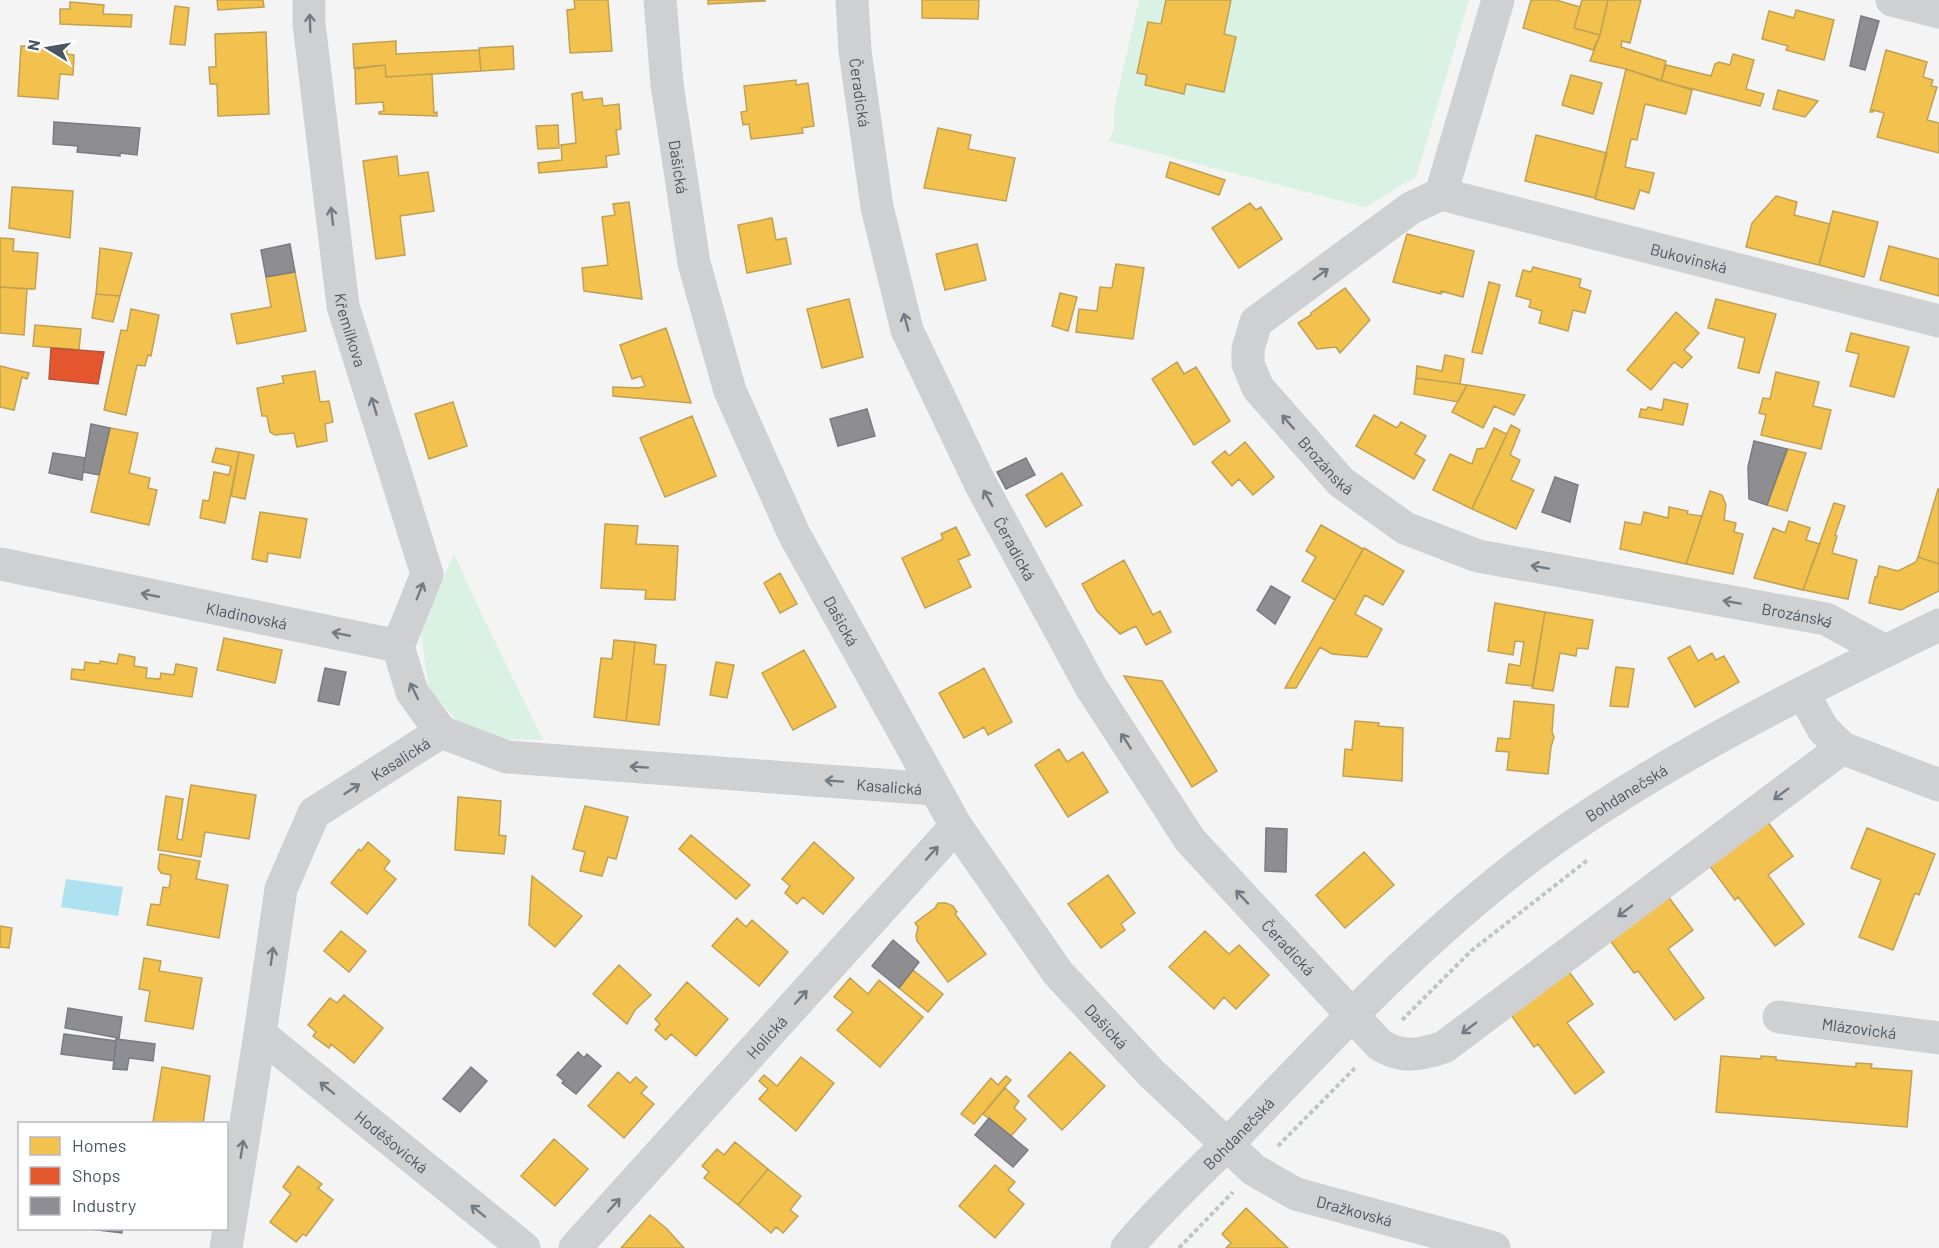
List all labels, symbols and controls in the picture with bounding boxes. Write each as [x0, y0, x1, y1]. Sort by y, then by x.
one-way arrow [304, 13, 315, 33]
north arrow [18, 18, 78, 78]
text: N [22, 38, 43, 52]
street label: Čeradická [847, 57, 875, 128]
street label: Dašická [666, 139, 693, 195]
one-way arrow [326, 207, 337, 227]
street label: Bukovinská [1649, 238, 1729, 276]
one-way arrow [1313, 268, 1329, 281]
street label: Křemílkova [332, 292, 371, 369]
one-way arrow [899, 312, 911, 331]
one-way arrow [368, 397, 379, 416]
one-way arrow [1281, 415, 1295, 430]
street label: Brozánská [1295, 432, 1358, 498]
one-way arrow [982, 490, 994, 507]
street label: Čeradická [990, 513, 1040, 583]
one-way arrow [1531, 561, 1550, 572]
one-way arrow [415, 583, 426, 601]
one-way arrow [141, 589, 160, 600]
street label: Dašická [821, 592, 864, 649]
one-way arrow [1723, 596, 1742, 607]
street label: Kladinovská [205, 597, 289, 632]
street label: Brozánská [1760, 598, 1837, 631]
one-way arrow [332, 628, 351, 639]
one-way arrow [407, 683, 419, 701]
street label: Kasalická [367, 732, 433, 784]
one-way arrow [1119, 732, 1132, 749]
street label: Bohdanečská [1581, 759, 1670, 825]
one-way arrow [630, 761, 650, 772]
street label: Kasalická [856, 774, 923, 798]
one-way arrow [824, 776, 844, 787]
one-way arrow [343, 783, 360, 795]
one-way arrow [1774, 787, 1790, 800]
one-way arrow [925, 845, 939, 860]
one-way arrow [1235, 889, 1249, 904]
one-way arrow [1618, 905, 1634, 917]
street label: Čeradická [1258, 915, 1320, 979]
one-way arrow [266, 947, 277, 967]
one-way arrow [794, 990, 808, 1005]
street label: Dašická [1082, 1000, 1133, 1052]
street label: Holická [742, 1011, 790, 1062]
street label: Mlázovická [1821, 1013, 1898, 1042]
one-way arrow [1462, 1022, 1478, 1034]
one-way arrow [320, 1081, 335, 1095]
street label: Bohdanečská [1199, 1093, 1277, 1173]
street label: Hoděšovická [352, 1106, 432, 1176]
legend [18, 1122, 228, 1230]
text: Homes [72, 1134, 126, 1156]
one-way arrow [236, 1139, 247, 1159]
text: Shops [72, 1164, 121, 1186]
street label: Dražkovská [1315, 1191, 1395, 1229]
text: Industry [72, 1194, 136, 1216]
one-way arrow [607, 1197, 621, 1212]
one-way arrow [471, 1204, 486, 1218]

